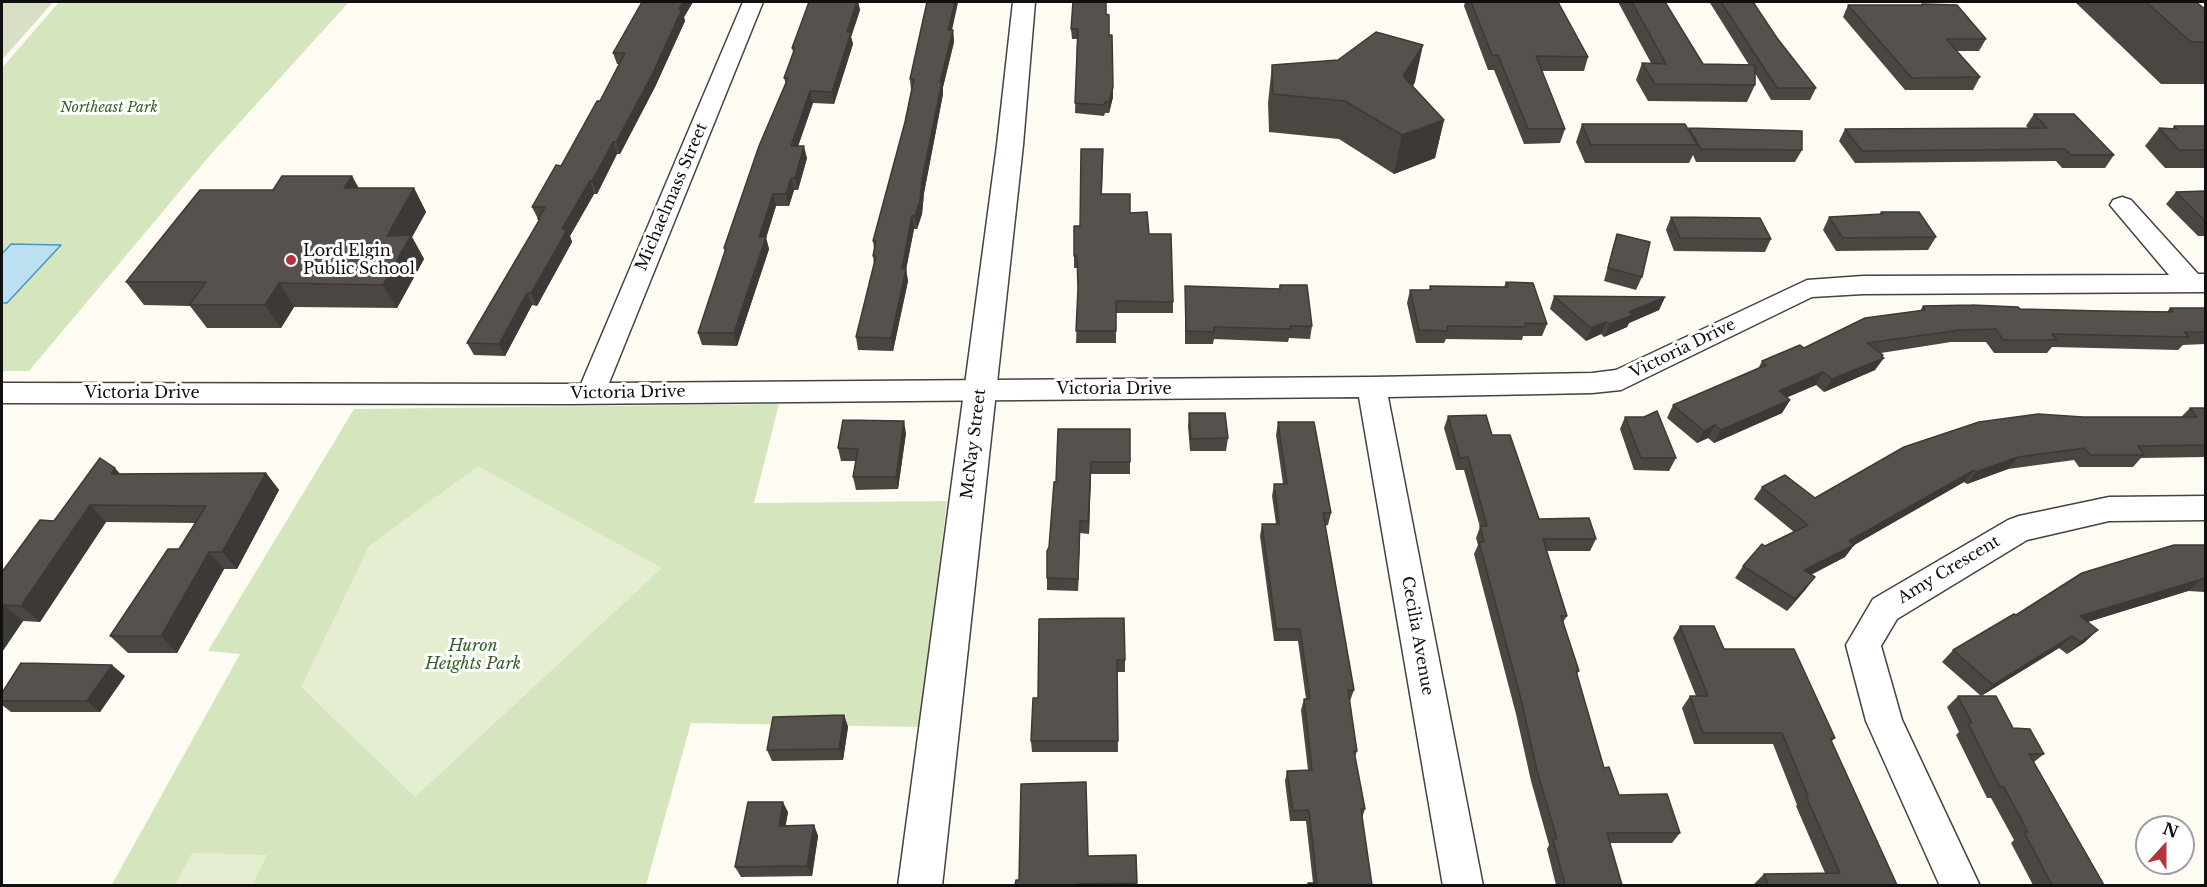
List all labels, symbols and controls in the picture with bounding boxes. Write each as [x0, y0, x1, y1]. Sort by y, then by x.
park label: Northeast Park [60, 100, 158, 116]
street label: Michaelmass Street [632, 120, 712, 274]
place label: Lord Elgin Public School [303, 241, 415, 279]
marker: Lord Elgin Public School [284, 253, 298, 267]
street label: Victoria Drive [1627, 315, 1739, 383]
street label: Victoria Drive [1056, 379, 1172, 399]
street label: Victoria Drive [570, 382, 686, 404]
street label: Victoria Drive [84, 383, 200, 403]
street label: McNay Street [958, 388, 990, 500]
street label: Amy Crescent [1895, 532, 2003, 608]
street label: Cecilia Avenue [1397, 575, 1437, 697]
park label: Huron Heights Park [425, 636, 521, 674]
north arrow [2135, 815, 2195, 875]
text: N [2160, 818, 2181, 842]

